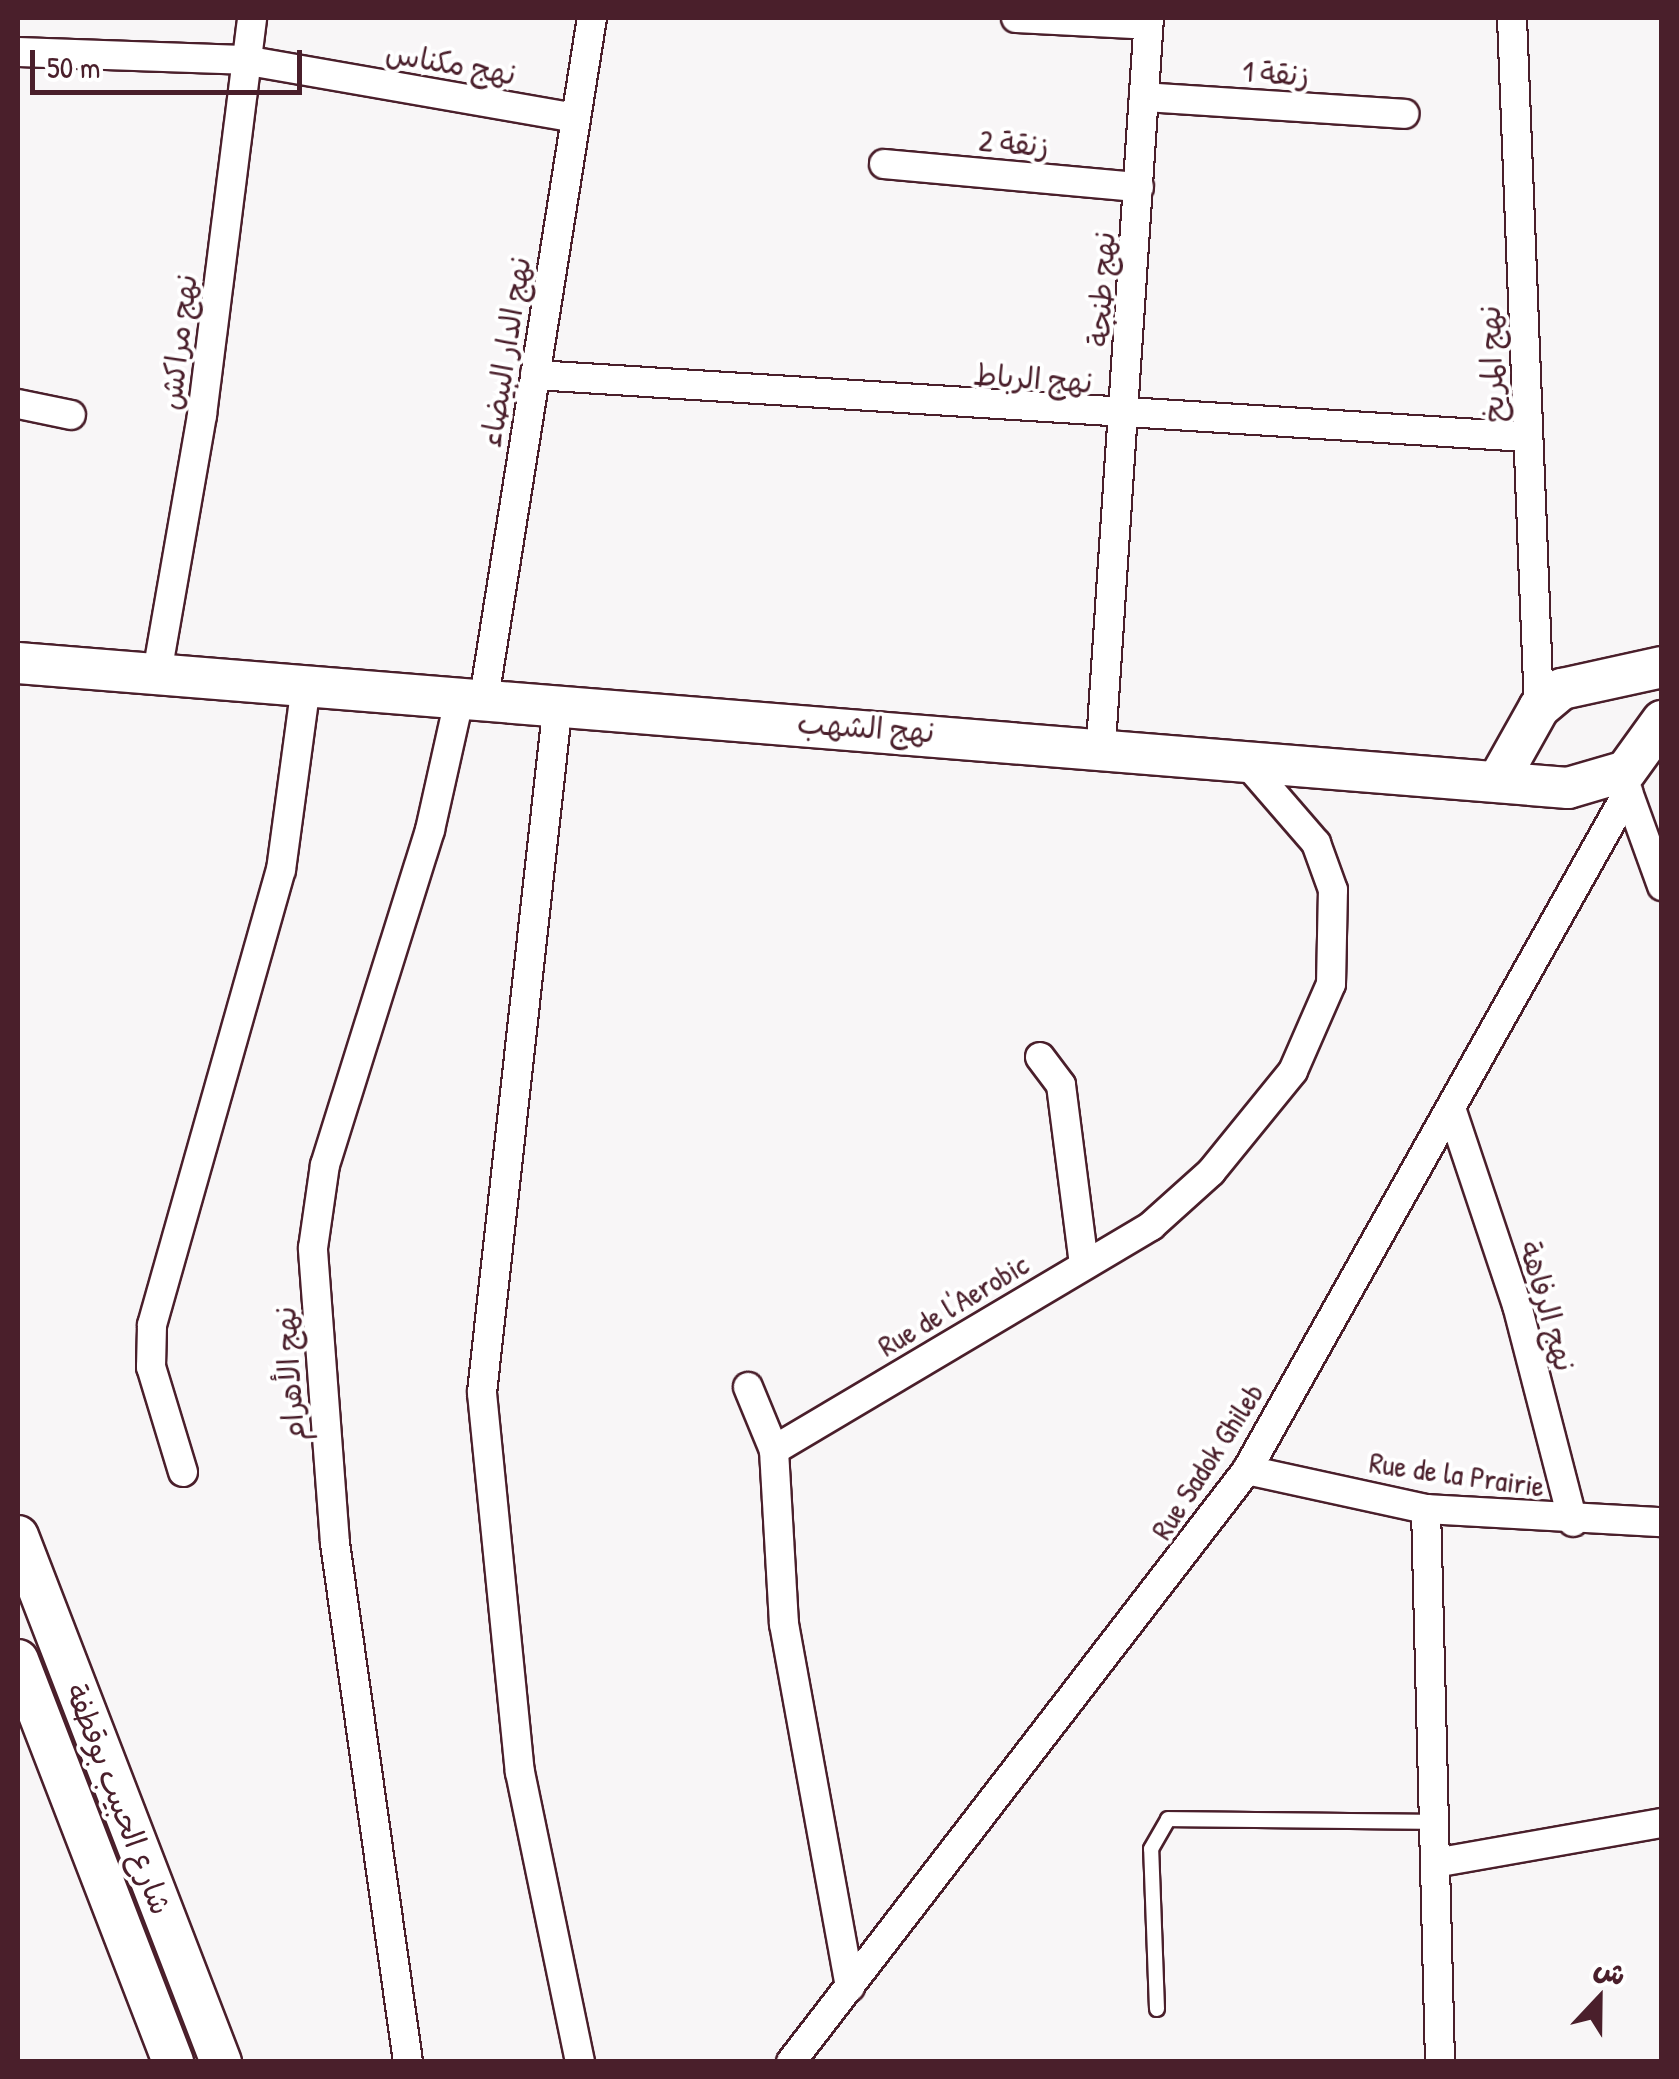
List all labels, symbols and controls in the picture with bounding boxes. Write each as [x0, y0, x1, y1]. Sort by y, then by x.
scale bar [35, 30, 308, 92]
street label: نهج مكناس [383, 34, 519, 92]
text: 50 m [47, 47, 100, 87]
street label: زنقة 1 [1241, 53, 1311, 93]
street label: زنقة 2 [978, 122, 1050, 164]
street label: نهج طنجة [1080, 230, 1122, 348]
street label: نهج الدار البيضاء [472, 254, 538, 450]
street label: نهج مراكش [152, 272, 204, 412]
street label: نهج المريخ [1471, 305, 1511, 423]
street label: نهج الرباط [972, 356, 1094, 400]
street label: نهج الشهب [796, 704, 936, 750]
street label: نهج الرفاهة [1512, 1237, 1584, 1375]
street label: Rue de l'Aerobic [871, 1246, 1035, 1364]
street label: نهج الأهرام [266, 1305, 312, 1443]
street label: Rue Sadok Ghileb [1143, 1376, 1271, 1546]
street label: Rue de la Prairie [1367, 1444, 1547, 1504]
street label: شارع الحبيب بوقطفة [58, 1678, 180, 1920]
text: ش [1589, 1948, 1632, 1995]
north arrow [1549, 1949, 1649, 2049]

